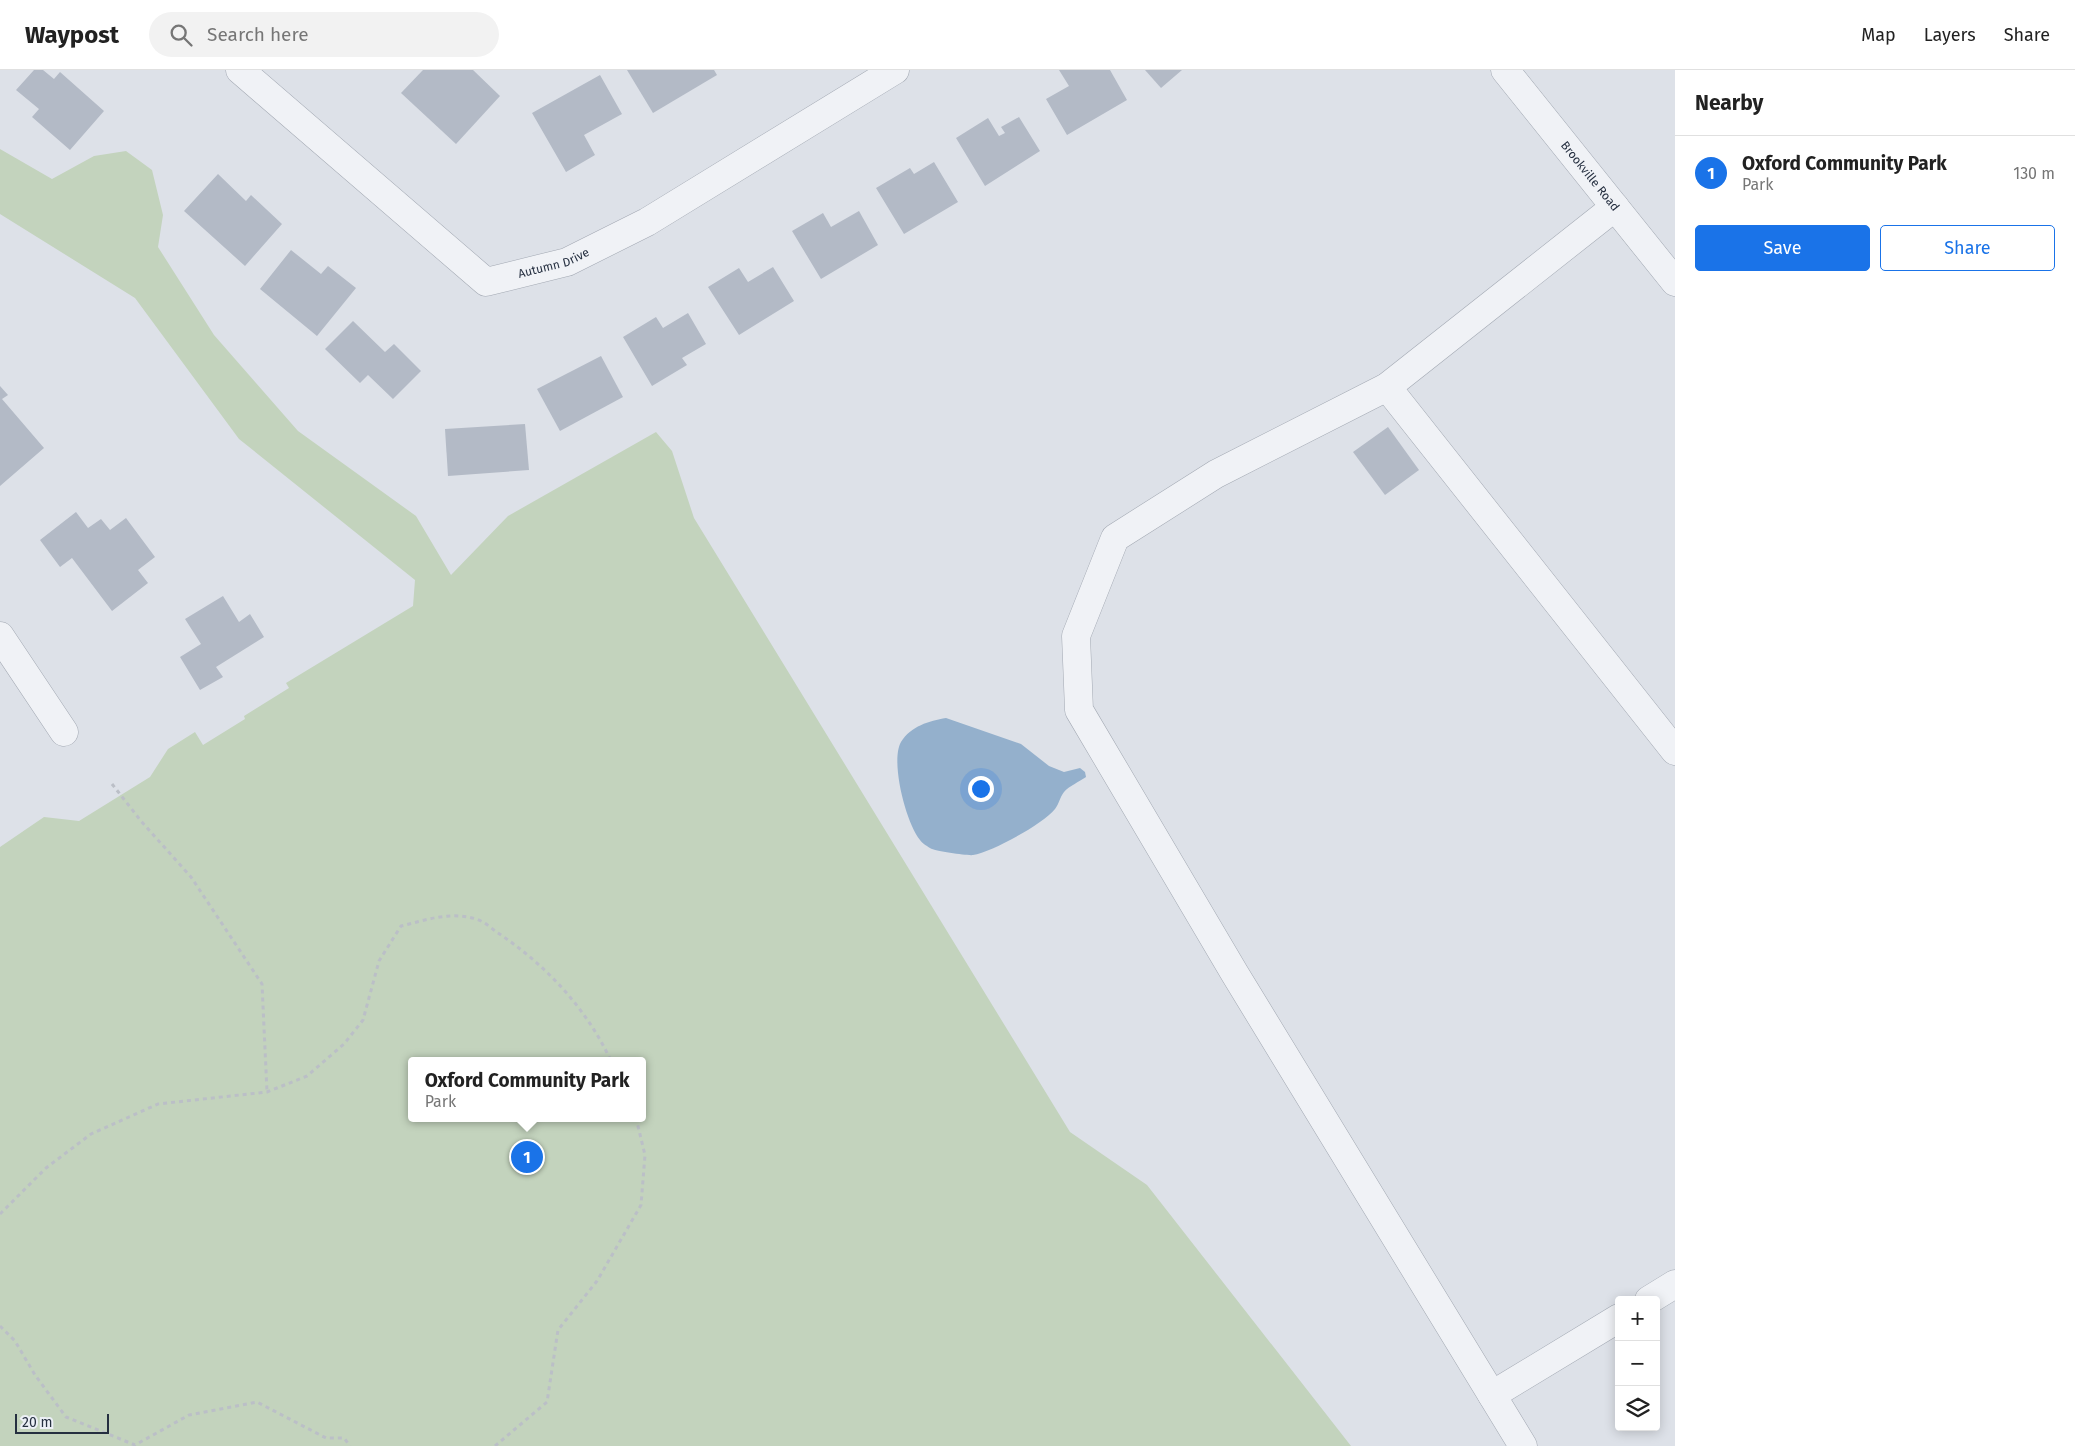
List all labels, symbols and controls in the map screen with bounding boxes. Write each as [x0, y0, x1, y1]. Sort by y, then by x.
search box [149, 12, 499, 57]
text: Waypost [25, 21, 119, 49]
icon: search [167, 21, 195, 49]
text: Search here [207, 23, 309, 46]
text: Map [1861, 24, 1896, 46]
text: Layers [1924, 24, 1976, 46]
text: Share [2004, 24, 2050, 46]
text: Nearby [1695, 90, 1763, 116]
street label: Brookville Road [1558, 138, 1622, 214]
text: Oxford Community Park [1742, 152, 1947, 175]
text: 1 [1707, 164, 1715, 183]
text: 130 m [2013, 164, 2055, 183]
text: Park [1742, 175, 1774, 194]
button: Save [1695, 225, 1870, 271]
button: Share [1880, 225, 2055, 271]
street label: Autumn Drive [517, 245, 591, 281]
your location [968, 776, 994, 802]
popup [408, 1057, 646, 1122]
text: Oxford Community Park [425, 1069, 629, 1092]
text: Park [425, 1092, 456, 1111]
pin: 1 [511, 1138, 543, 1176]
map controls [1615, 1296, 1660, 1431]
button: + [1615, 1296, 1660, 1341]
button: − [1615, 1341, 1660, 1386]
button: layers [1615, 1386, 1660, 1431]
scale bar [15, 1411, 109, 1434]
text: 20 m [22, 1414, 52, 1431]

